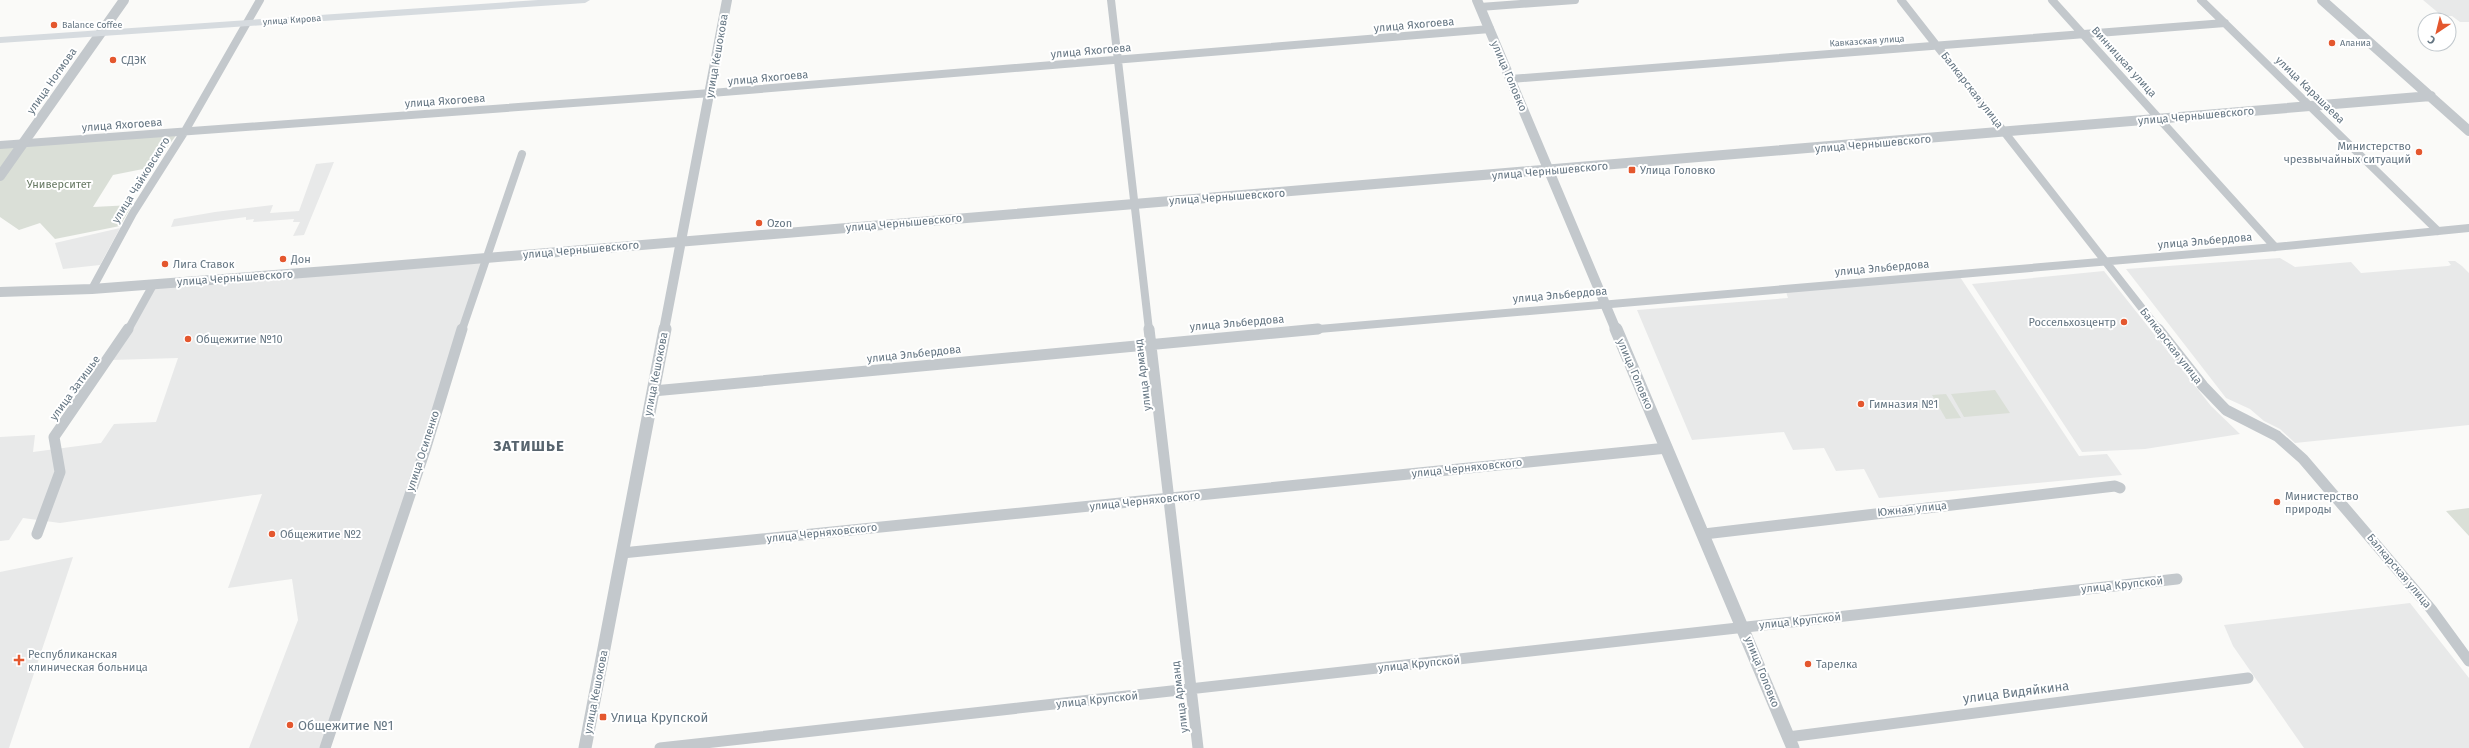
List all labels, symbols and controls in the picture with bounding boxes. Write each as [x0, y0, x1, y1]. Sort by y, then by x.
north arrow [2417, 12, 2457, 52]
street label: улица Кирова [262, 13, 322, 27]
street label: улица Кешокова [703, 13, 731, 99]
street label: улица Яхогоева [1373, 15, 1455, 35]
marker: Balance Coffee [49, 20, 59, 30]
place label: Balance Coffee [62, 20, 122, 30]
street label: Винницкая улица [2089, 24, 2159, 100]
text: С [2425, 32, 2438, 47]
street label: Кавказская улица [1829, 33, 1905, 49]
marker: Аланиа [2327, 38, 2337, 48]
place label: Аланиа [2340, 38, 2371, 48]
street label: улица Головко [1488, 39, 1530, 113]
street label: улица Яхогоева [1050, 41, 1132, 61]
street label: улица Ногмова [24, 45, 80, 117]
street label: Балкарская улица [1938, 49, 2006, 131]
place label: СДЭК [121, 54, 147, 67]
street label: улица Карашаева [2273, 54, 2347, 126]
marker: СДЭК [108, 55, 118, 65]
street label: улица Яхогоева [727, 68, 809, 88]
street label: улица Яхогоева [404, 92, 486, 110]
street label: улица Чернышевского [2137, 104, 2255, 128]
street label: улица Яхогоева [81, 116, 163, 134]
street label: улица Чернышевского [1814, 132, 1932, 156]
street label: улица Чайковского [109, 134, 173, 226]
place label: Министерство чрезвычайных ситуаций [2284, 140, 2411, 166]
marker: Министерство чрезвычайных ситуаций [2414, 147, 2424, 157]
street label: улица Чернышевского [1491, 159, 1609, 183]
place label: Улица Головко [1640, 164, 1715, 177]
marker: Улица Головко [1627, 165, 1637, 175]
park label: Университет [27, 178, 91, 191]
street label: улица Чернышевского [1168, 186, 1286, 208]
street label: улица Чернышевского [845, 211, 963, 235]
place label: Ozon [767, 217, 792, 230]
marker: Ozon [754, 218, 764, 228]
street label: улица Эльбердова [2157, 230, 2253, 252]
street label: улица Чернышевского [522, 238, 640, 262]
place label: Дон [290, 253, 311, 266]
marker: Дон [278, 254, 288, 264]
street label: улица Эльбердова [1834, 257, 1930, 279]
place label: Лига Ставок [173, 258, 235, 271]
marker: Лига Ставок [160, 259, 170, 269]
street label: улица Чернышевского [176, 267, 294, 289]
street label: улица Эльбердова [1512, 284, 1608, 306]
street label: Балкарская улица [2137, 305, 2205, 387]
street label: улица Эльбердова [1189, 312, 1285, 334]
place label: Россельхозцентр [2028, 316, 2116, 329]
marker: Россельхозцентр [2119, 317, 2129, 327]
street label: улица Кешокова [641, 331, 671, 417]
place label: Общежитие №10 [196, 333, 283, 346]
marker: Общежитие №10 [183, 334, 193, 344]
street label: улица Головко [1614, 337, 1656, 411]
street label: улица Арманд [1132, 338, 1154, 412]
street label: улица Эльбердова [866, 343, 962, 365]
street label: улица Затишье [47, 353, 103, 423]
place label: Гимназия №1 [1869, 398, 1938, 411]
marker: Гимназия №1 [1856, 399, 1866, 409]
street label: улица Осипенко [404, 409, 442, 493]
district label: ЗАТИШЬЕ [492, 437, 565, 455]
street label: улица Черняховского [1411, 456, 1523, 480]
street label: улица Черняховского [1089, 489, 1201, 513]
place label: Министерство природы [2285, 490, 2359, 516]
marker: Министерство природы [2272, 497, 2282, 507]
street label: Южная улица [1877, 499, 1947, 519]
street label: улица Черняховского [766, 521, 878, 545]
place label: Общежитие №2 [280, 528, 361, 541]
marker: Общежитие №2 [267, 529, 277, 539]
street label: Балкарская улица [2364, 531, 2434, 611]
street label: улица Крупской [2080, 574, 2164, 596]
street label: улица Крупской [1758, 610, 1842, 632]
street label: улица Головко [1742, 635, 1782, 709]
place label: Республиканская клиническая больница [28, 648, 148, 674]
street label: улица Кешокова [581, 649, 611, 735]
street label: улица Крупской [1377, 653, 1461, 675]
marker: Республиканская клиническая больница [13, 654, 25, 666]
place label: Тарелка [1816, 658, 1857, 671]
marker: Тарелка [1803, 659, 1813, 669]
street label: улица Арманд [1169, 660, 1191, 734]
street label: улица Видяйкина [1962, 678, 2070, 706]
street label: улица Крупской [1055, 689, 1139, 711]
place label: Улица Крупской [611, 710, 708, 725]
marker: Улица Крупской [598, 712, 608, 722]
place label: Общежитие №1 [298, 718, 393, 733]
marker: Общежитие №1 [285, 720, 295, 730]

